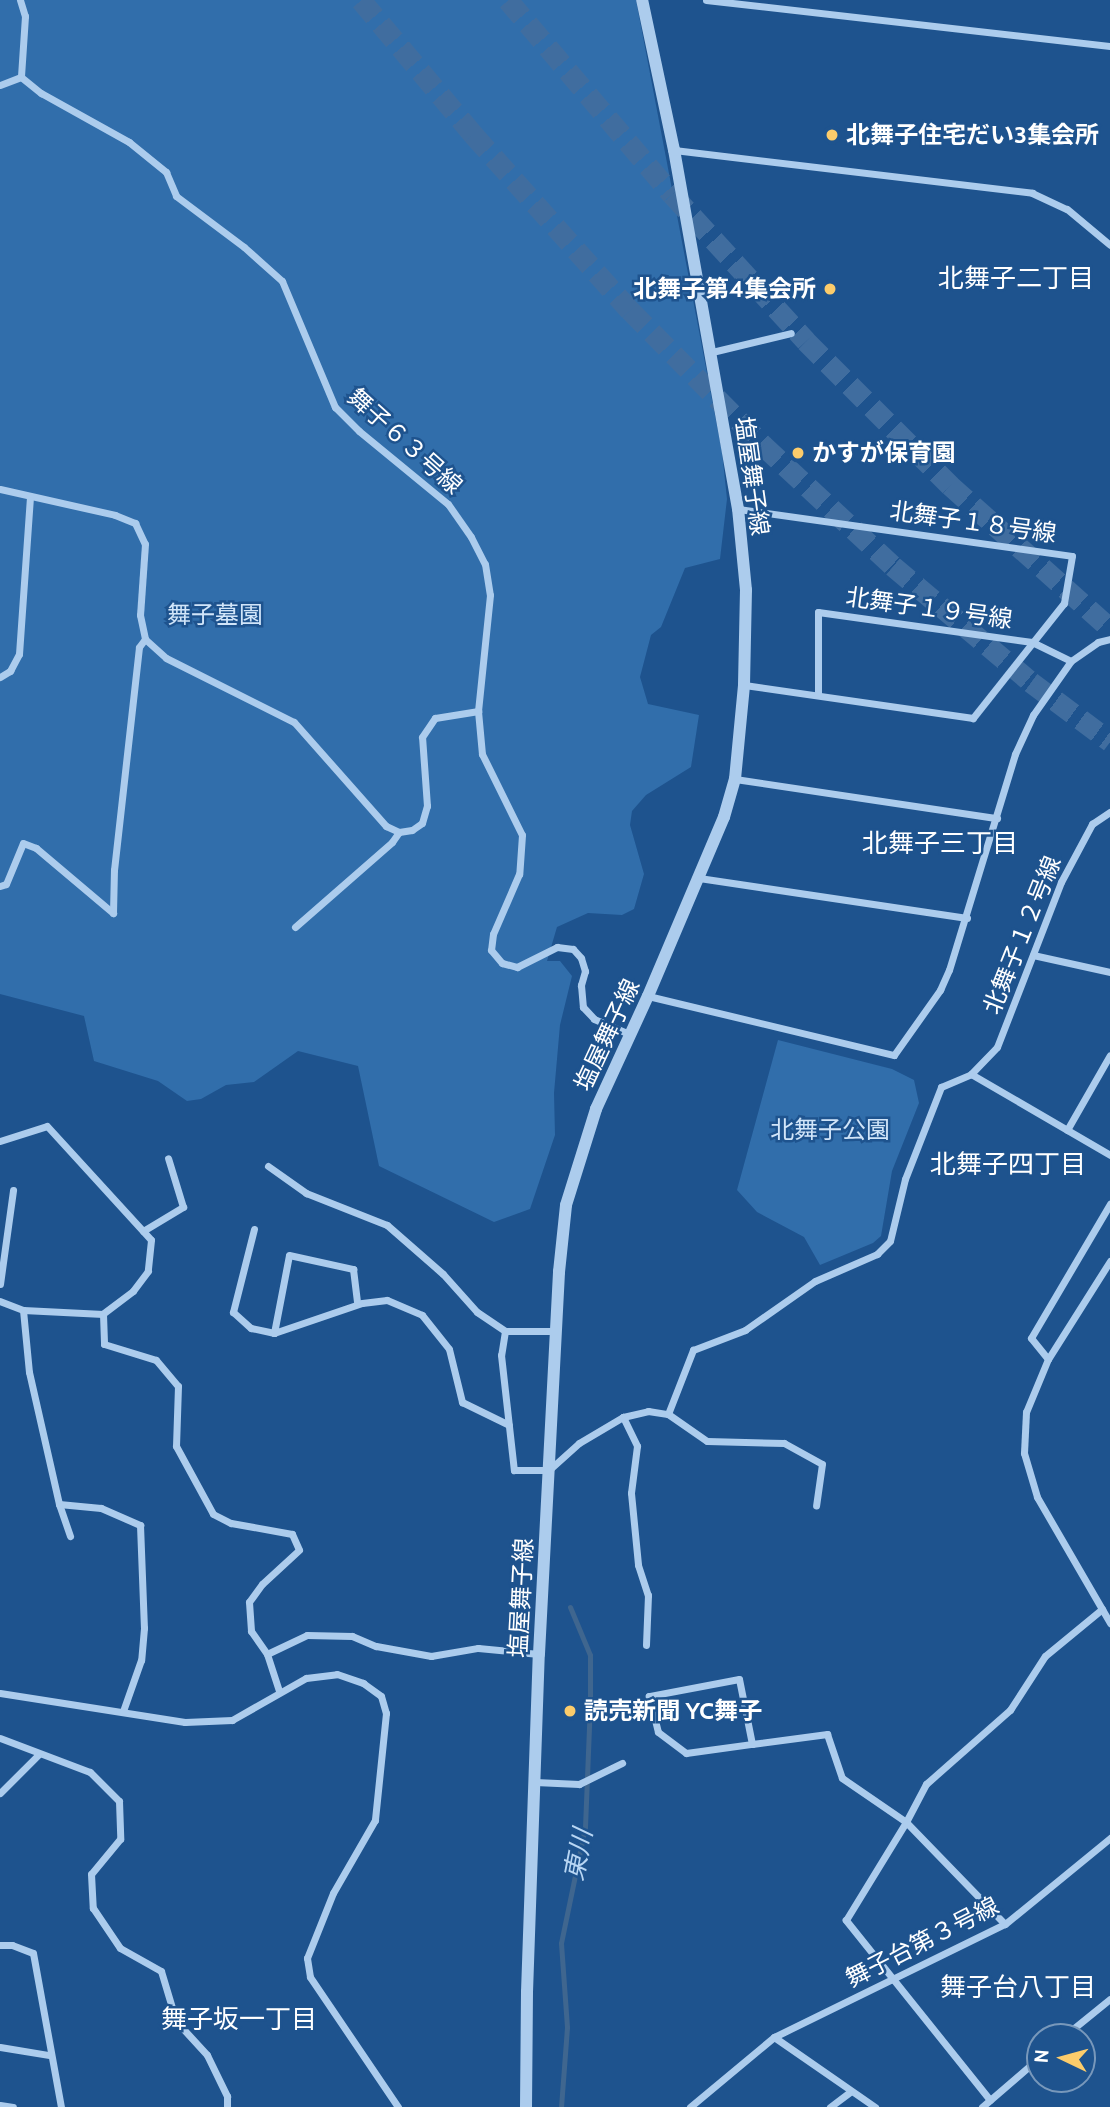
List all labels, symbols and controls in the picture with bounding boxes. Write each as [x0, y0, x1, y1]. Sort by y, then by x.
place label: 北舞子住宅だい3集会所 [846, 121, 1099, 149]
marker: 北舞子住宅だい3集会所 [824, 127, 840, 143]
district label: 北舞子二丁目 [938, 263, 1094, 295]
place label: 北舞子第4集会所 [633, 275, 816, 303]
marker: 北舞子第4集会所 [822, 281, 838, 297]
street label: 舞子６３号線 [342, 382, 468, 500]
street label: 塩屋舞子線 [729, 415, 775, 537]
place label: かすが保育園 [812, 439, 956, 467]
marker: かすが保育園 [790, 445, 806, 461]
street label: 北舞子１８号線 [888, 496, 1058, 548]
street label: 北舞子１９号線 [844, 582, 1014, 634]
park label: 舞子墓園 [167, 601, 263, 629]
district label: 北舞子三丁目 [862, 828, 1018, 860]
street label: 北舞子１２号線 [977, 852, 1067, 1018]
street label: 塩屋舞子線 [569, 975, 645, 1095]
park label: 北舞子公園 [770, 1116, 890, 1144]
district label: 北舞子四丁目 [930, 1149, 1086, 1181]
street label: 塩屋舞子線 [503, 1537, 539, 1659]
place label: 読売新聞 YC舞子 [584, 1697, 762, 1725]
marker: 読売新聞 YC舞子 [562, 1703, 578, 1719]
water label: 東川 [559, 1827, 599, 1883]
street label: 舞子台第３号線 [841, 1891, 1003, 1993]
district label: 舞子台八丁目 [940, 1972, 1096, 2004]
district label: 舞子坂一丁目 [161, 2004, 317, 2036]
north arrow [1026, 2023, 1096, 2093]
text: N [1030, 2049, 1054, 2064]

